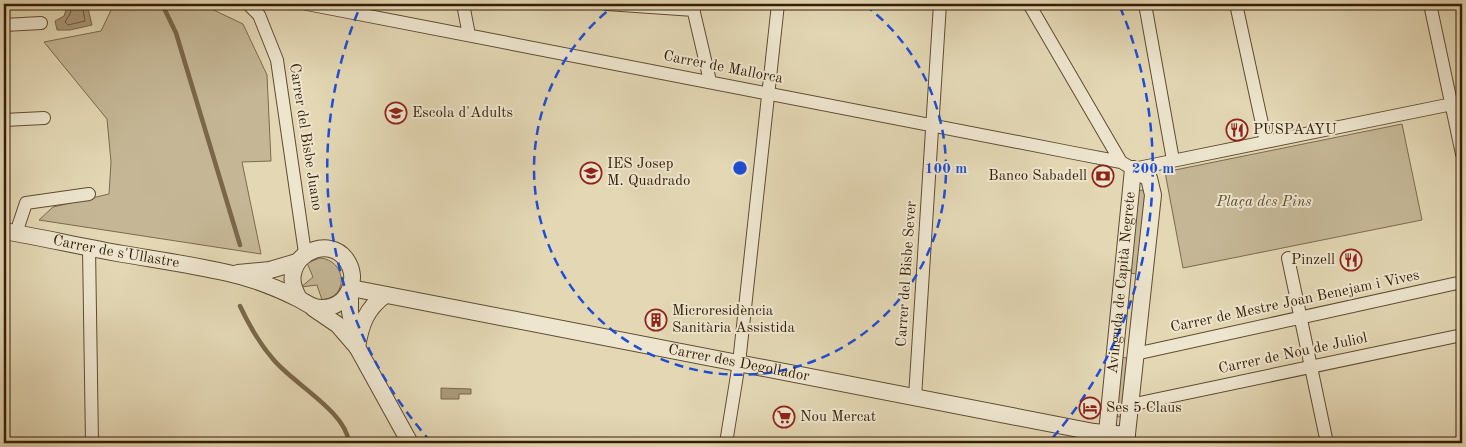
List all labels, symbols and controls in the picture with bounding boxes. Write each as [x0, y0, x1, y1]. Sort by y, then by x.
street label: Carrer de Mallorca [662, 49, 785, 87]
street label: Carrer del Bisbe Juano [286, 62, 324, 212]
school or university icon: Escola d'Adults [384, 101, 408, 125]
place label: Escola d'Adults [412, 106, 513, 121]
restaurant icon: PUSPAAYU [1225, 118, 1249, 142]
place label: PUSPAAYU [1253, 123, 1337, 138]
place label: IES Josep M. Quadrado [607, 157, 691, 189]
centre of rings [731, 159, 749, 177]
school or university icon: IES Josep M. Quadrado [579, 161, 603, 185]
text: 100 m [925, 162, 967, 177]
text: 200 m [1132, 162, 1174, 177]
bank icon: Banco Sabadell [1091, 164, 1115, 188]
place label: Banco Sabadell [988, 169, 1087, 184]
street label: Avinguda de Capità Negrete [1105, 191, 1138, 375]
park label: Plaça des Pins [1215, 195, 1312, 210]
street label: Carrer del Bisbe Sever [894, 201, 920, 347]
street label: Carrer de s'Ullastre [52, 233, 180, 271]
restaurant icon: Pinzell [1339, 248, 1363, 272]
place label: Pinzell [1291, 253, 1335, 268]
street label: Carrer de Mestre Joan Benejam i Vives [1169, 268, 1421, 336]
place label: Microresidència Sanitària Assistida [672, 304, 796, 336]
building icon: Microresidència Sanitària Assistida [644, 308, 668, 332]
street label: Carrer de Nou de Juliol [1217, 331, 1369, 377]
street label: Carrer des Degollador [667, 342, 811, 384]
hotel icon: Ses 5 Claus [1078, 396, 1102, 420]
place label: Ses 5 Claus [1106, 401, 1182, 416]
supermarket icon: Nou Mercat [772, 405, 796, 429]
place label: Nou Mercat [800, 410, 876, 425]

